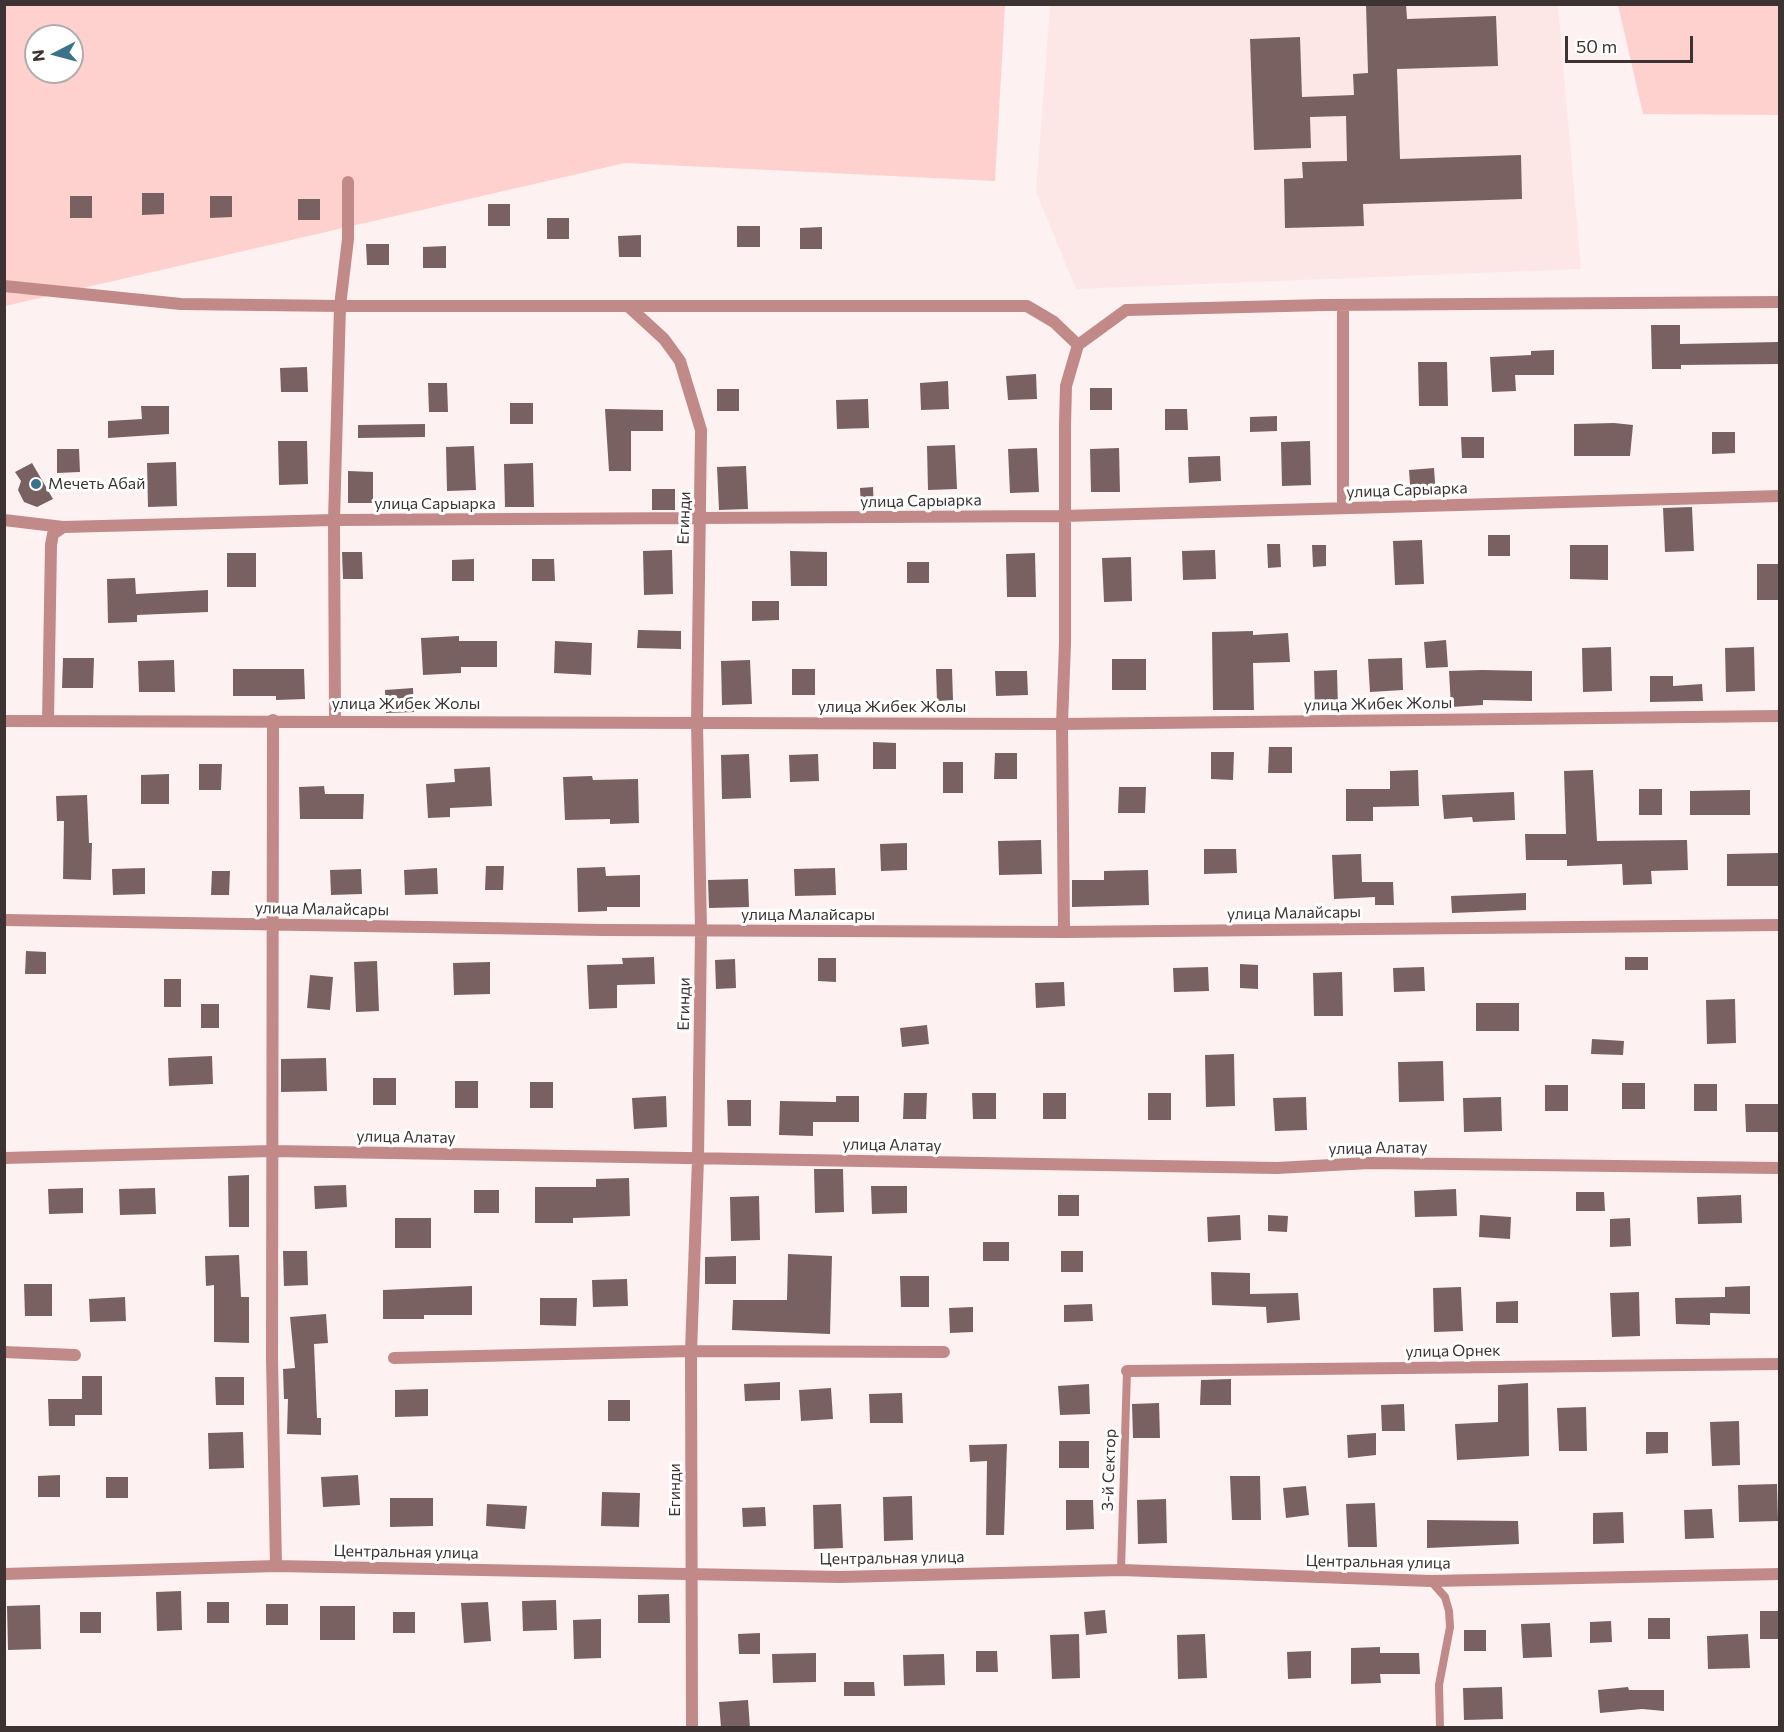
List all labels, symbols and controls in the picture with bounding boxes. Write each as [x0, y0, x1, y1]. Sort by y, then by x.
north arrow [24, 24, 84, 84]
scale bar [1568, 24, 1696, 62]
text: 50 m [1576, 35, 1617, 57]
text: N [28, 49, 48, 63]
place label: Мечеть Абай [48, 474, 145, 494]
marker: Мечеть Абай [29, 477, 43, 491]
street label: улица Сарыарка [1346, 478, 1468, 502]
street label: улица Сарыарка [860, 490, 982, 512]
street label: Егинди [673, 491, 695, 545]
street label: улица Сарыарка [374, 494, 496, 514]
street label: улица Жибек Жолы [1304, 693, 1452, 715]
street label: улица Жибек Жолы [332, 694, 480, 714]
street label: улица Жибек Жолы [818, 697, 966, 717]
street label: улица Малайсары [255, 898, 389, 920]
street label: улица Малайсары [1227, 902, 1361, 924]
street label: улица Малайсары [741, 905, 875, 925]
street label: Егинди [674, 977, 694, 1031]
street label: улица Алатау [356, 1127, 456, 1147]
street label: улица Алатау [842, 1135, 942, 1155]
street label: улица Алатау [1328, 1138, 1428, 1158]
street label: улица Орнек [1405, 1341, 1501, 1361]
street label: 3-й Сектор [1098, 1428, 1120, 1512]
street label: Егинди [665, 1463, 685, 1517]
street label: Центральная улица [333, 1541, 479, 1563]
street label: Центральная улица [819, 1547, 965, 1569]
street label: Центральная улица [1305, 1551, 1451, 1573]

